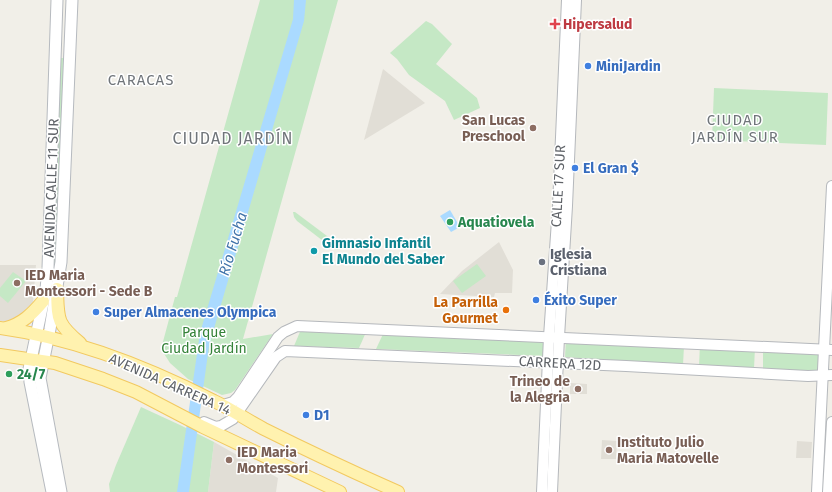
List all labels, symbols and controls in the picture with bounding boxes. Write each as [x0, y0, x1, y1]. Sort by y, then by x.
place label: Hipersalud [563, 16, 633, 33]
marker: Hipersalud [550, 19, 560, 29]
place label: MiniJardin [596, 58, 661, 75]
marker: MiniJardin [583, 61, 593, 71]
district label: CARACAS [108, 71, 174, 89]
district label: CIUDAD JARDÍN SUR [691, 111, 779, 146]
place label: San Lucas Preschool [462, 112, 526, 145]
street label: AVENIDA CALLE 11 SUR [41, 118, 62, 258]
marker: San Lucas Preschool [528, 123, 538, 133]
district label: CIUDAD JARDÍN [173, 128, 293, 148]
street label: CALLE 17 SUR [548, 144, 569, 228]
place label: El Gran $ [583, 160, 639, 177]
marker: El Gran $ [570, 163, 580, 173]
water label: Río Fucha [215, 210, 251, 278]
place label: Aquatiovela [457, 214, 535, 231]
marker: Aquatiovela [445, 217, 455, 227]
place label: Gimnasio Infantil El Mundo del Saber [322, 235, 445, 268]
marker: Gimnasio Infantil El Mundo del Saber [309, 246, 319, 256]
place label: Iglesia Cristiana [550, 246, 607, 279]
marker: Iglesia Cristiana [537, 257, 547, 267]
place label: IED Maria Montessori - Sede B [25, 267, 153, 300]
marker: IED Maria Montessori - Sede B [12, 278, 22, 288]
place label: Éxito Super [544, 291, 617, 309]
place label: La Parrilla Gourmet [434, 294, 499, 327]
marker: Éxito Super [531, 295, 541, 305]
place label: Super Almacenes Olympica [104, 304, 277, 321]
marker: La Parrilla Gourmet [501, 305, 511, 315]
marker: Super Almacenes Olympica [91, 307, 101, 317]
park label: Parque Ciudad Jardín [161, 324, 247, 357]
street label: AVENIDA CARRERA 14 [106, 350, 234, 419]
street label: CARRERA 12D [518, 353, 602, 374]
place label: 24/7 [17, 366, 46, 383]
marker: 24/7 [4, 369, 14, 379]
place label: Trineo de la Alegria [510, 373, 570, 406]
marker: Trineo de la Alegria [573, 384, 583, 394]
place label: D1 [314, 407, 329, 424]
marker: D1 [301, 410, 311, 420]
place label: Instituto Julio Maria Matovelle [617, 434, 719, 467]
place label: IED Maria Montessori [237, 444, 308, 477]
marker: Instituto Julio Maria Matovelle [604, 445, 614, 455]
marker: IED Maria Montessori [224, 455, 234, 465]

